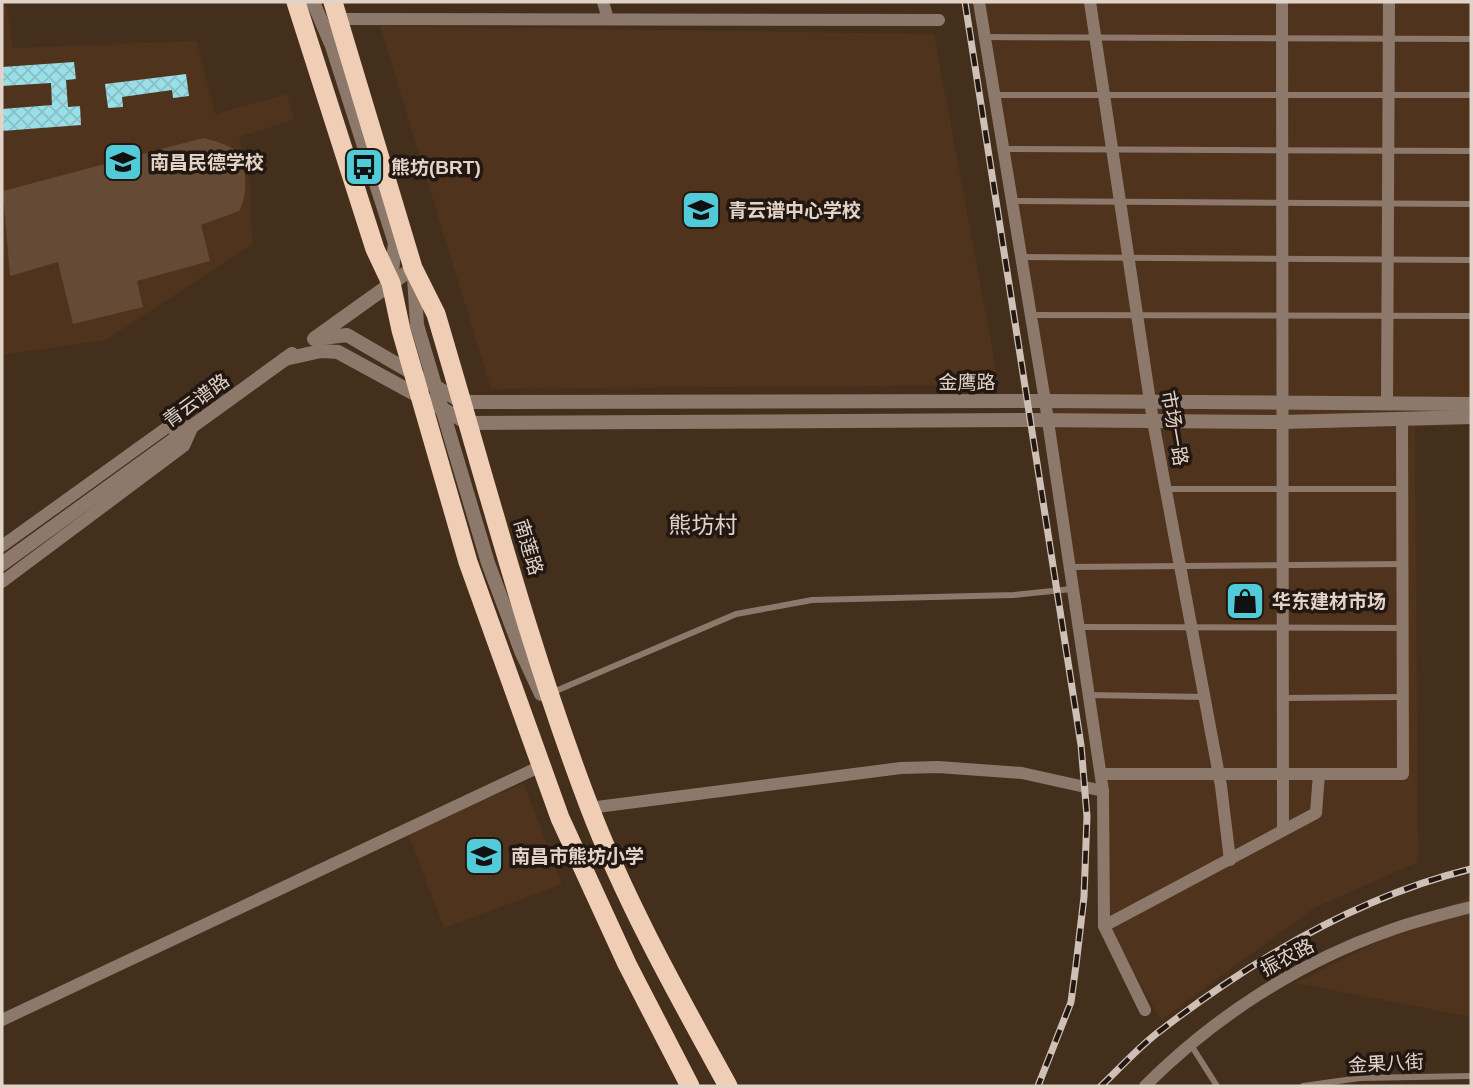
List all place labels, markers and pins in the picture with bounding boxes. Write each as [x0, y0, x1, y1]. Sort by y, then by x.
school or university icon: 南昌民德学校 [102, 141, 144, 183]
bus stop icon: 熊坊(BRT) [343, 146, 385, 188]
place label: 南昌民德学校 [150, 152, 264, 173]
place label: 熊坊(BRT) [391, 157, 481, 178]
school or university icon: 青云谱中心学校 [680, 189, 722, 231]
place label: 青云谱中心学校 [728, 200, 861, 221]
shop icon: 华东建材市场 [1224, 580, 1266, 622]
place label: 华东建材市场 [1272, 591, 1386, 612]
school or university icon: 南昌市熊坊小学 [463, 835, 505, 877]
place label: 南昌市熊坊小学 [511, 846, 644, 867]

